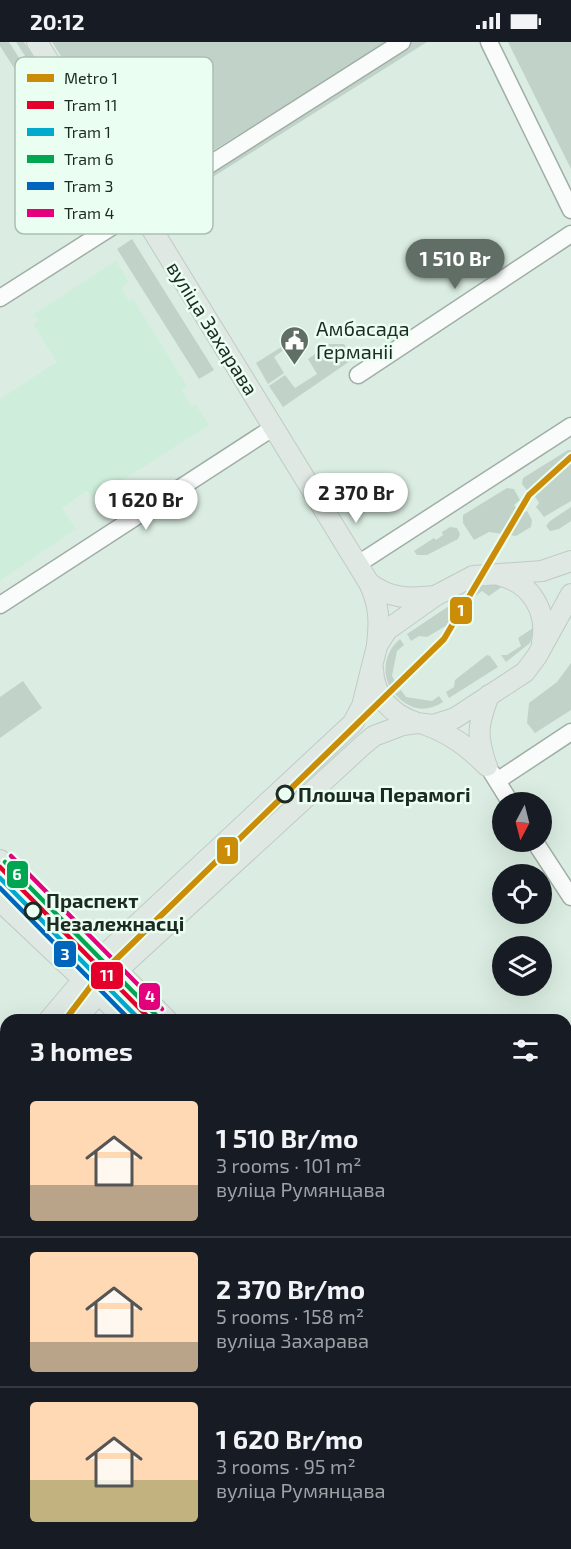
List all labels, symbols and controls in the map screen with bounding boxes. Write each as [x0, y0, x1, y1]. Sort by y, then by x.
text: 20:12 [30, 8, 85, 34]
legend [15, 57, 213, 234]
text: Metro 1 [64, 68, 118, 87]
text: Tram 11 [64, 95, 117, 114]
text: Tram 1 [64, 122, 111, 141]
text: Tram 6 [64, 149, 114, 168]
text: Tram 3 [64, 176, 114, 195]
text: Tram 4 [64, 203, 115, 222]
pin: 1 510 Br [393, 239, 517, 290]
text: 1 510 Br [420, 246, 490, 270]
street label: вуліца Захарава [161, 257, 264, 400]
place label: Амбасада Германіі [316, 316, 410, 363]
public building icon: Амбасада Германіі [279, 324, 311, 366]
pin: 2 370 Br [294, 473, 418, 524]
pin: 1 620 Br [84, 480, 208, 531]
text: 2 370 Br [318, 480, 394, 504]
text: 1 620 Br [109, 487, 183, 511]
line badge: 1 [449, 596, 473, 625]
text: 1 [458, 600, 464, 619]
place label: Плошча Перамогі [298, 782, 471, 806]
marker: Плошча Перамогі [276, 785, 294, 803]
north arrow [492, 792, 552, 852]
map controls [492, 792, 552, 996]
line badge: 1 [216, 836, 239, 865]
text: 1 [225, 840, 231, 859]
line badge: 6 [6, 860, 29, 889]
text: 6 [12, 864, 22, 883]
button: locate [492, 864, 552, 924]
place label: Праспект Незалежнасці [46, 888, 184, 935]
marker: Праспект Незалежнасці [24, 902, 42, 920]
button: layers [492, 936, 552, 996]
line badge: 3 [53, 940, 77, 968]
text: 3 [60, 944, 70, 963]
line badge: 11 [90, 961, 124, 990]
text: 11 [100, 965, 114, 984]
line badge: 4 [138, 982, 161, 1011]
text: 4 [145, 986, 155, 1005]
icon: filters [509, 1034, 542, 1067]
text: 3 homes [30, 1035, 133, 1066]
text: 1 510 Br/mo [216, 1122, 358, 1153]
icon: home [78, 1125, 150, 1197]
text: 3 rooms · 101 m² [216, 1153, 362, 1177]
text: вуліца Румянцава [216, 1177, 386, 1201]
text: 2 370 Br/mo [216, 1273, 365, 1304]
icon: home [78, 1276, 150, 1348]
text: 5 rooms · 158 m² [216, 1304, 364, 1328]
text: вуліца Захарава [216, 1328, 369, 1352]
text: 1 620 Br/mo [216, 1423, 363, 1454]
icon: home [78, 1426, 150, 1498]
text: 3 rooms · 95 m² [216, 1454, 356, 1478]
text: вуліца Румянцава [216, 1478, 386, 1502]

